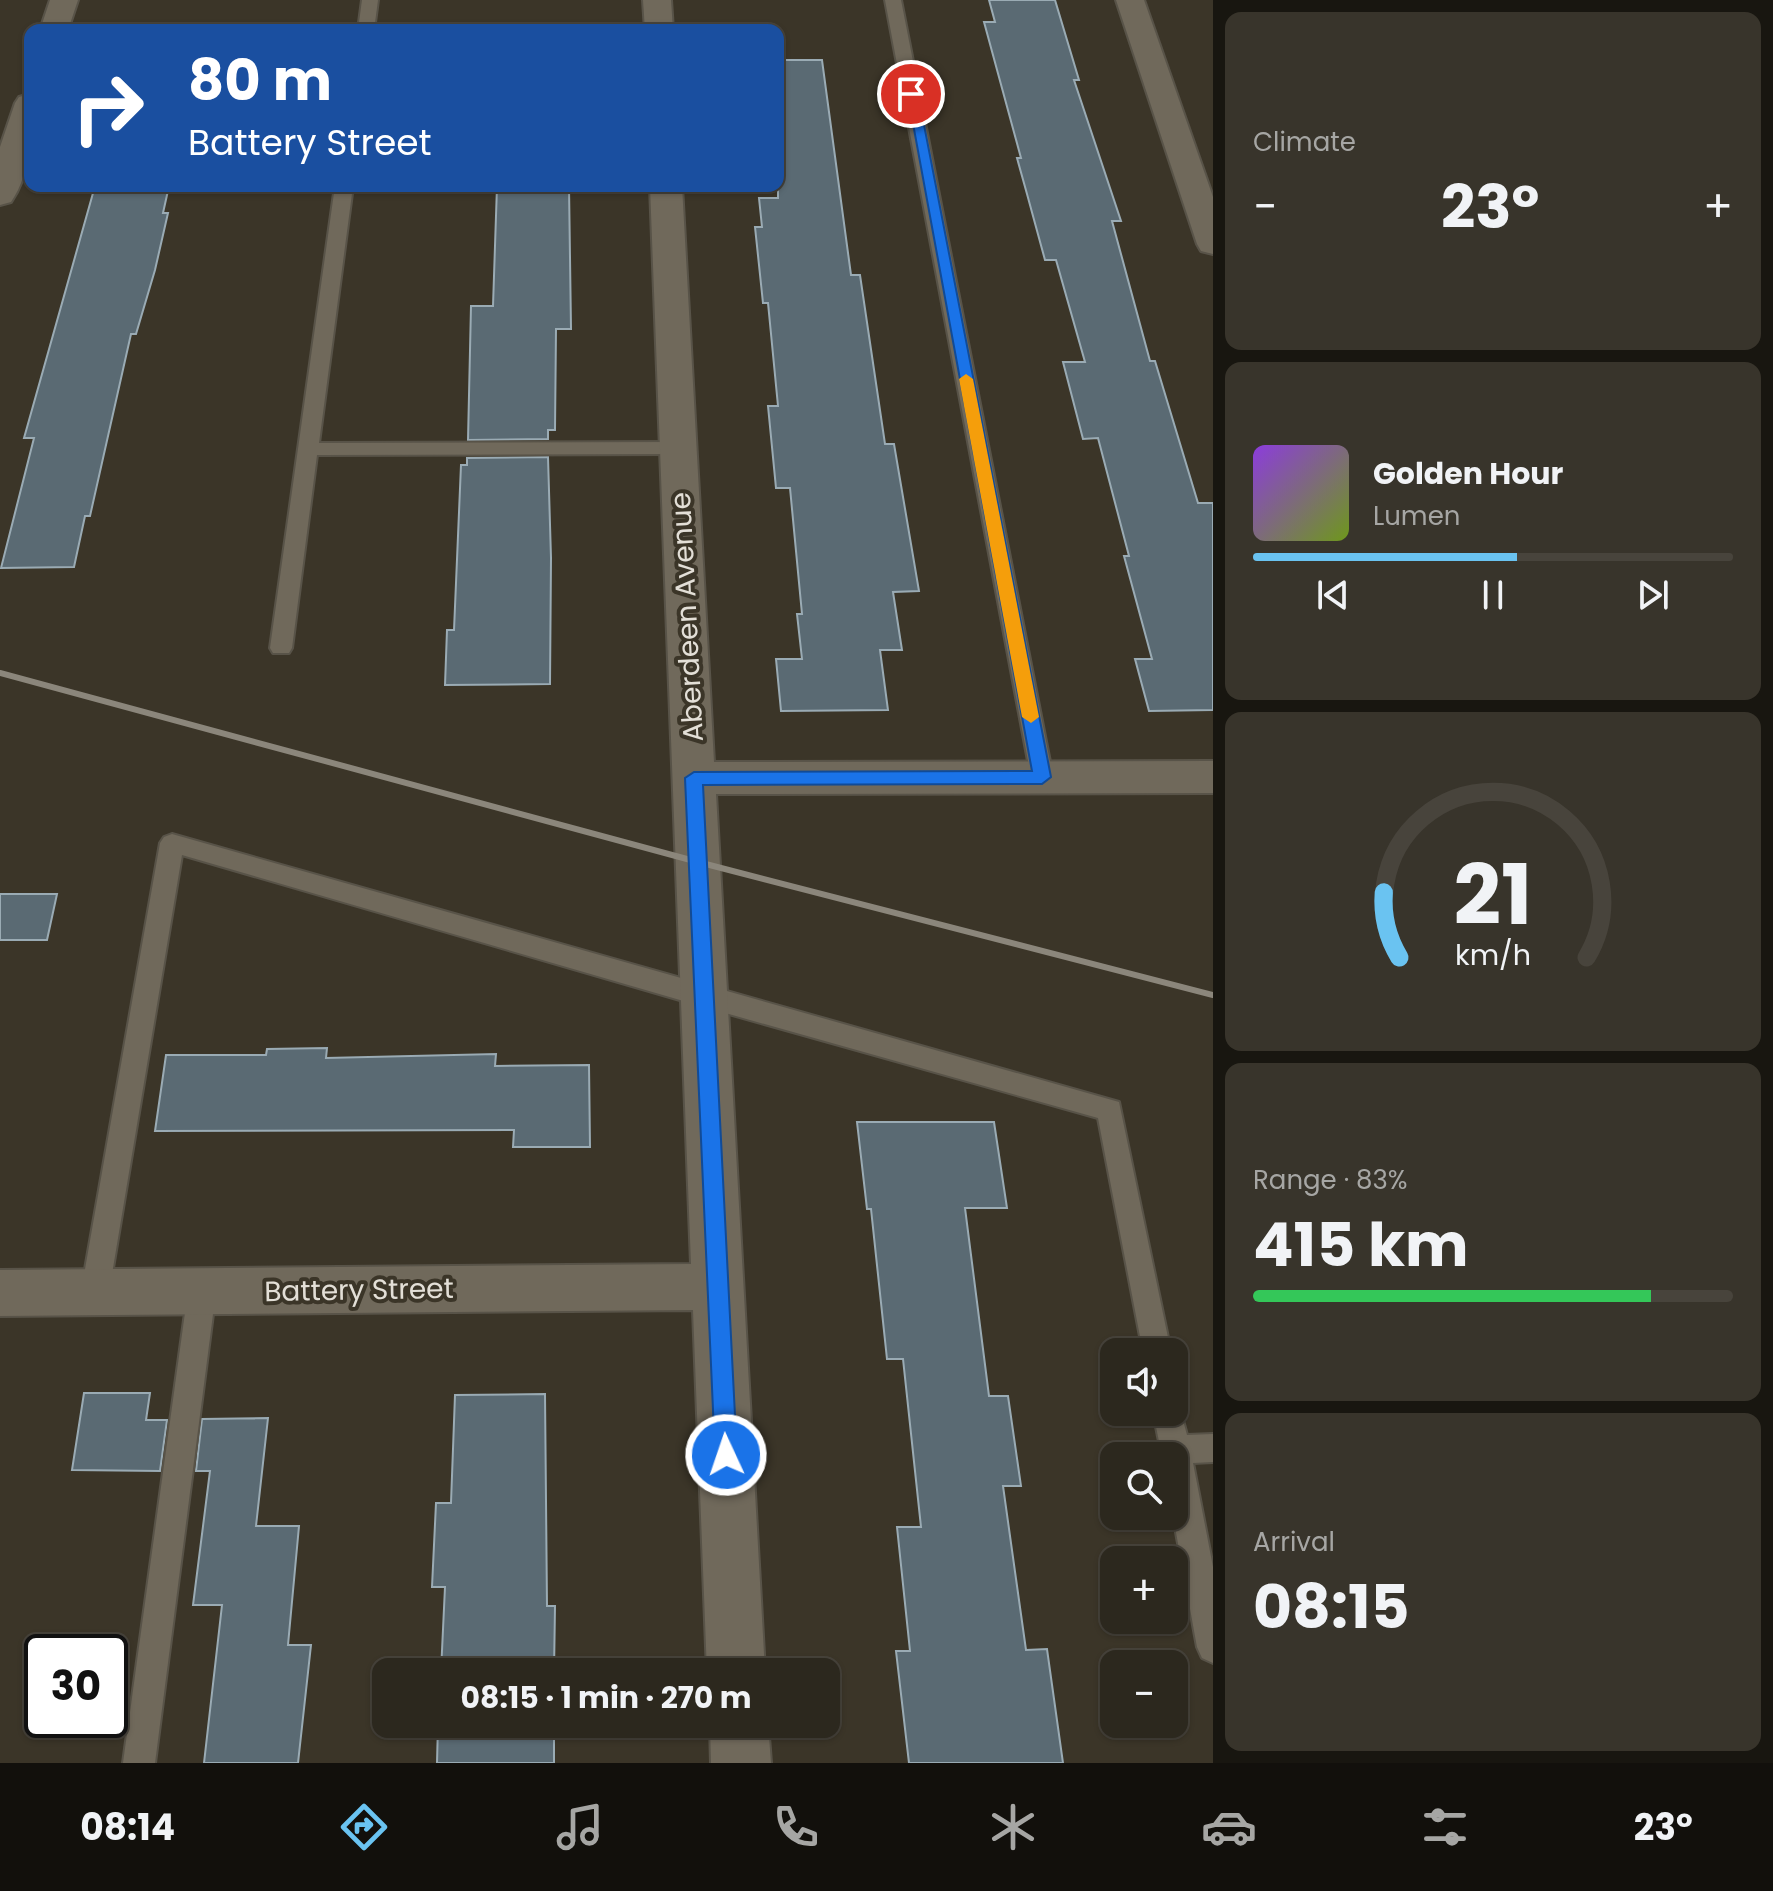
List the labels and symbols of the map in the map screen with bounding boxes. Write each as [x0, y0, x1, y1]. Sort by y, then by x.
pin [877, 60, 945, 128]
street label: Aberdeen Avenue [661, 491, 713, 743]
street label: Battery Street [264, 1269, 454, 1311]
position arrow [684, 1413, 768, 1497]
speed limit sign: 30 [24, 1634, 128, 1738]

